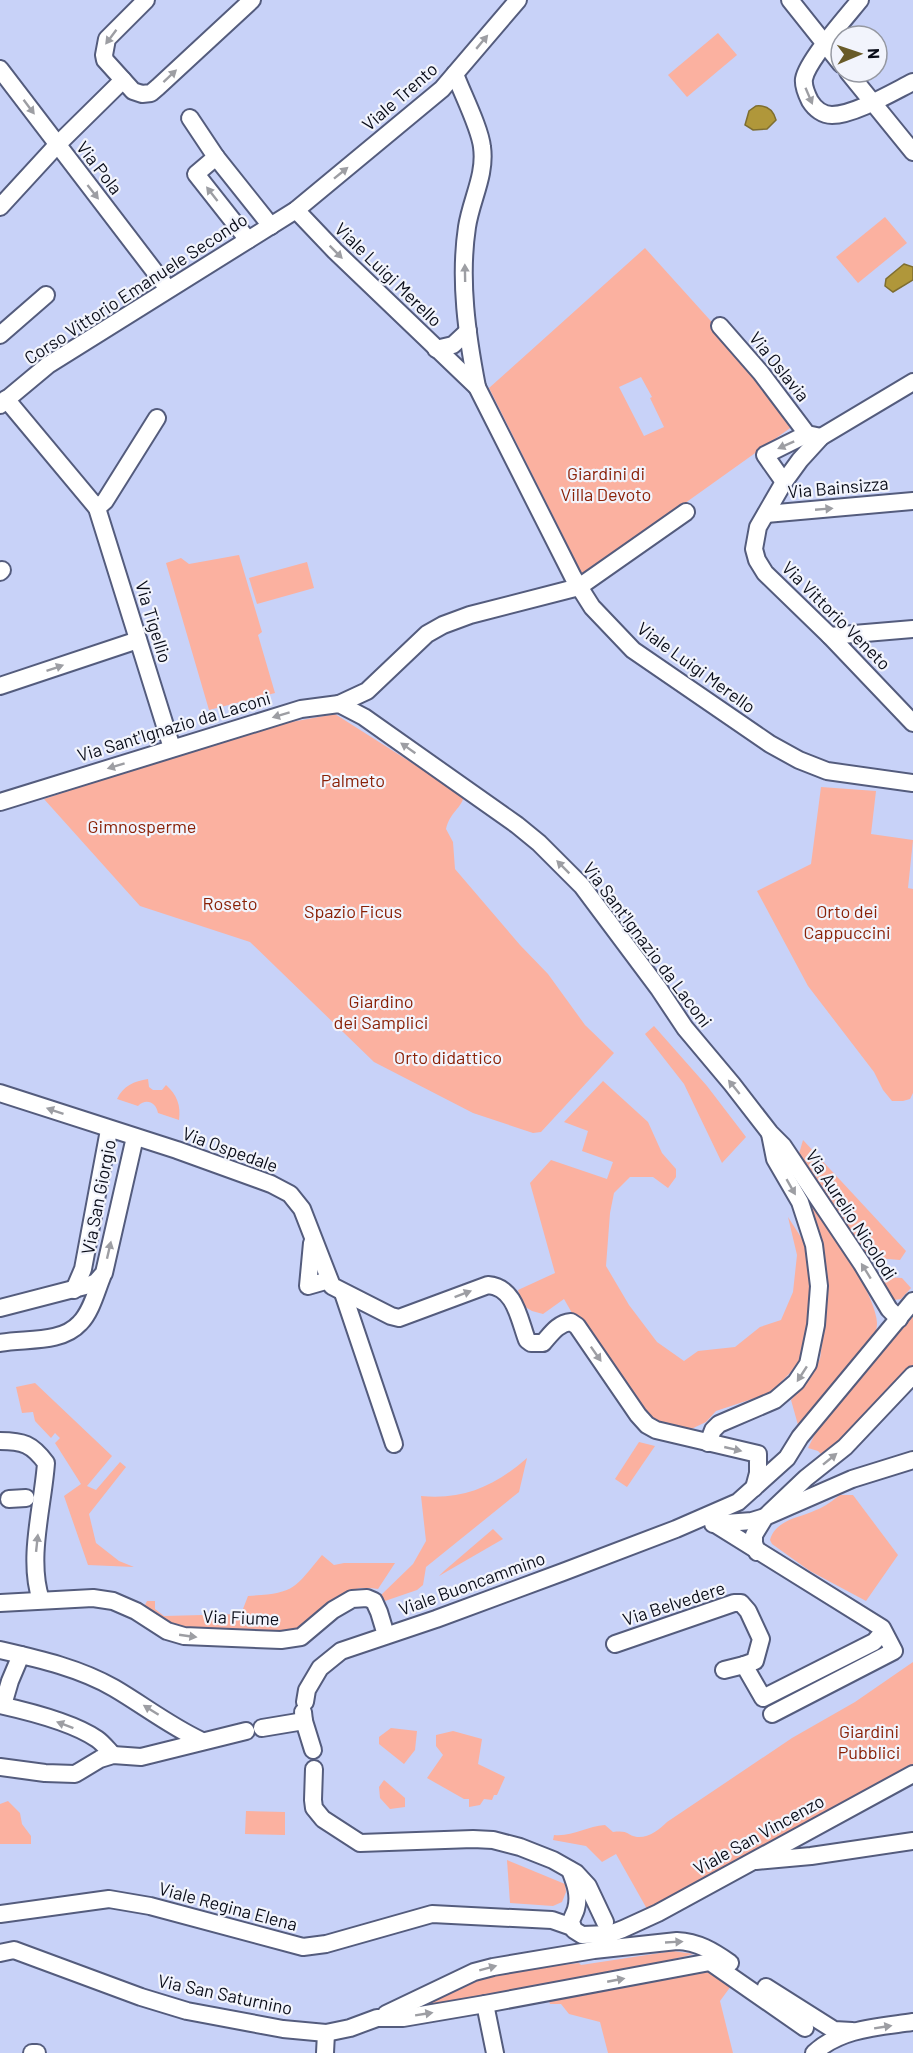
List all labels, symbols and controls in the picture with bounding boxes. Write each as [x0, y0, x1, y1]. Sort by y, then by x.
north arrow [829, 24, 889, 84]
one-way arrow [105, 30, 117, 45]
one-way arrow [475, 35, 488, 50]
text: N [865, 48, 884, 59]
street label: Viale Trento [357, 57, 442, 135]
one-way arrow [162, 69, 177, 83]
one-way arrow [804, 87, 814, 105]
one-way arrow [22, 99, 35, 115]
street label: Via Pola [72, 136, 127, 198]
one-way arrow [333, 167, 349, 180]
one-way arrow [87, 183, 99, 199]
one-way arrow [205, 186, 218, 202]
street label: Corso Vittorio Emanuele Secondo [20, 208, 251, 369]
street label: Viale Luigi Merello [330, 218, 447, 331]
one-way arrow [328, 245, 342, 259]
one-way arrow [460, 263, 470, 282]
street label: Via Oslavia [745, 327, 815, 406]
one-way arrow [777, 440, 795, 450]
park label: Giardini di Villa Devoto [561, 462, 651, 505]
street label: Via Bainsizza [787, 472, 889, 502]
one-way arrow [814, 504, 833, 514]
street label: Via Vittorio Veneto [778, 556, 896, 674]
street label: Via Tigellio [131, 578, 177, 665]
street label: Viale Luigi Merello [633, 617, 760, 717]
one-way arrow [46, 662, 64, 672]
street label: Via Sant'Ignazio da Laconi [74, 686, 273, 766]
one-way arrow [272, 711, 290, 720]
one-way arrow [401, 742, 417, 754]
one-way arrow [107, 762, 125, 771]
park label: Palmeto [321, 769, 385, 791]
park label: Gimnosperme [88, 815, 196, 837]
street label: Via Sant'Ignazio da Laconi [579, 858, 717, 1031]
one-way arrow [556, 860, 570, 874]
park label: Roseto [203, 892, 258, 914]
park label: Spazio Ficus [304, 900, 402, 922]
park label: Orto dei Cappuccini [803, 900, 891, 943]
park label: Giardino dei Samplici [334, 990, 428, 1033]
park label: Orto didattico [394, 1046, 502, 1068]
one-way arrow [728, 1079, 740, 1094]
one-way arrow [45, 1105, 63, 1115]
street label: Via Ospedale [180, 1122, 281, 1177]
street label: Via San Giorgio [76, 1137, 120, 1256]
street label: Via Aurelio Nicolodi [801, 1145, 902, 1284]
one-way arrow [786, 1178, 796, 1195]
one-way arrow [105, 1241, 114, 1260]
one-way arrow [860, 1263, 871, 1279]
one-way arrow [454, 1289, 472, 1299]
one-way arrow [590, 1346, 602, 1362]
one-way arrow [796, 1365, 807, 1382]
one-way arrow [724, 1444, 742, 1454]
one-way arrow [822, 1454, 837, 1466]
one-way arrow [33, 1533, 42, 1552]
street label: Viale Buoncammino [395, 1546, 548, 1620]
street label: Via Belvedere [620, 1576, 728, 1630]
street label: Via Fiume [202, 1605, 280, 1629]
one-way arrow [178, 1631, 197, 1640]
one-way arrow [143, 1705, 159, 1716]
one-way arrow [55, 1720, 73, 1730]
park label: Giardini Pubblici [838, 1720, 900, 1763]
street label: Viale San Vincenzo [689, 1789, 828, 1879]
street label: Viale Regina Elena [157, 1877, 300, 1935]
one-way arrow [664, 1937, 683, 1946]
one-way arrow [479, 1963, 497, 1973]
street label: Via San Saturnino [156, 1969, 294, 2019]
one-way arrow [607, 1975, 626, 1984]
one-way arrow [415, 2009, 434, 2018]
one-way arrow [873, 2022, 892, 2031]

